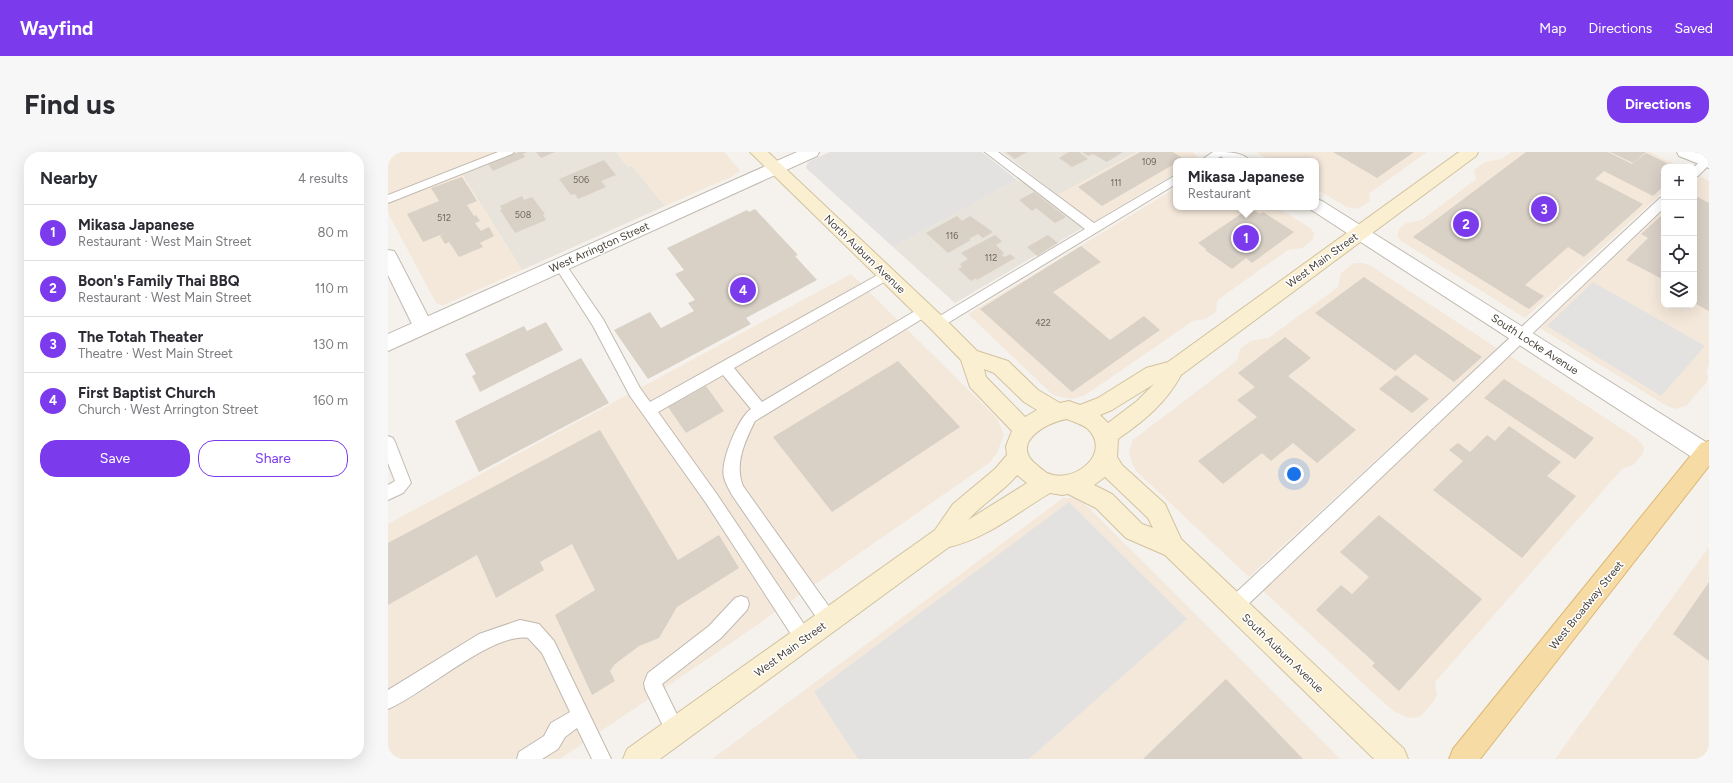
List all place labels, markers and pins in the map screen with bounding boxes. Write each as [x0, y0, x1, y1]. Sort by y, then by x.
pin: 3 [1531, 194, 1557, 224]
pin: 2 [1453, 209, 1479, 239]
pin: 1 [1233, 223, 1259, 253]
pin: 4 [730, 275, 756, 305]

